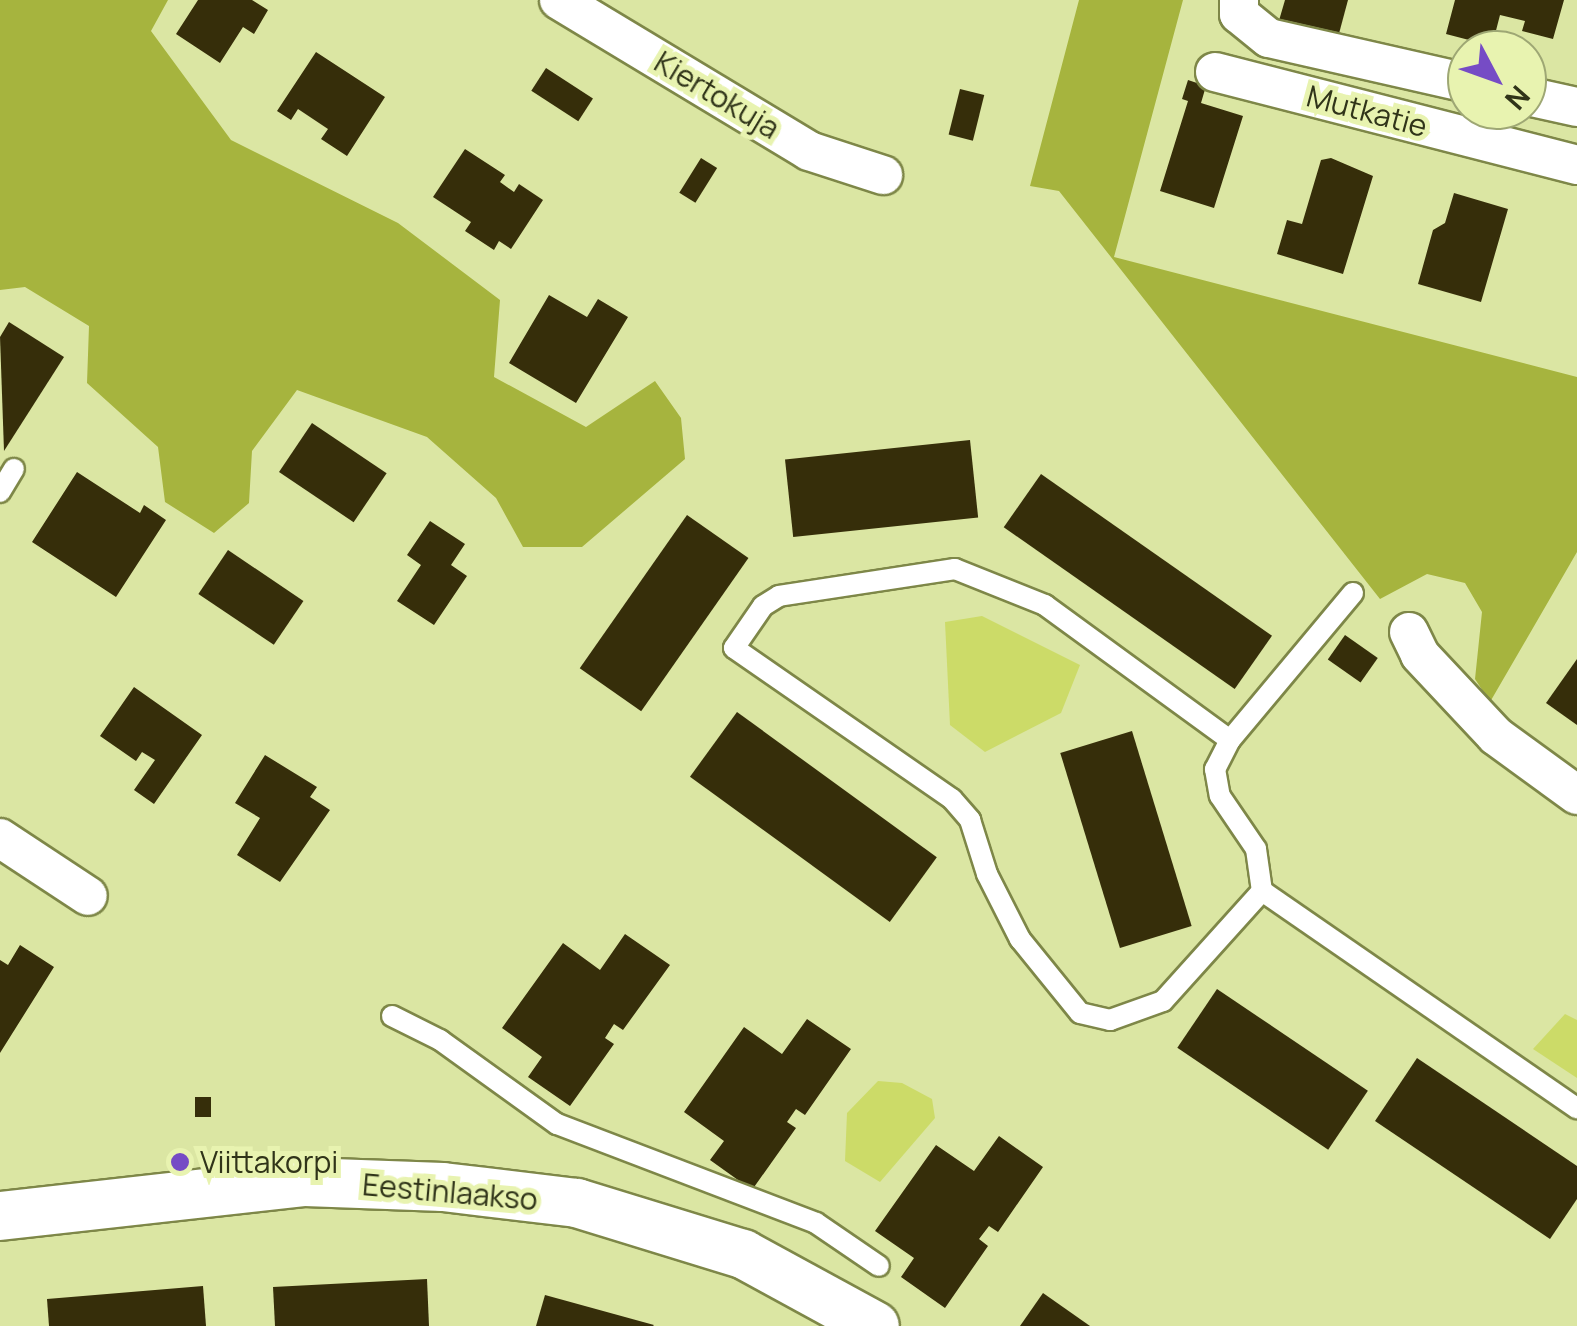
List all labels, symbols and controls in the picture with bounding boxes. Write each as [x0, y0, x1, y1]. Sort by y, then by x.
north arrow [1447, 30, 1547, 130]
street label: Kiertokuja [648, 44, 786, 146]
street label: Mutkatie [1303, 78, 1431, 144]
text: N [1497, 78, 1539, 118]
place label: Viittakorpi [200, 1144, 338, 1180]
marker: Viittakorpi [169, 1151, 191, 1173]
street label: Eestinlaakso [361, 1166, 539, 1218]

